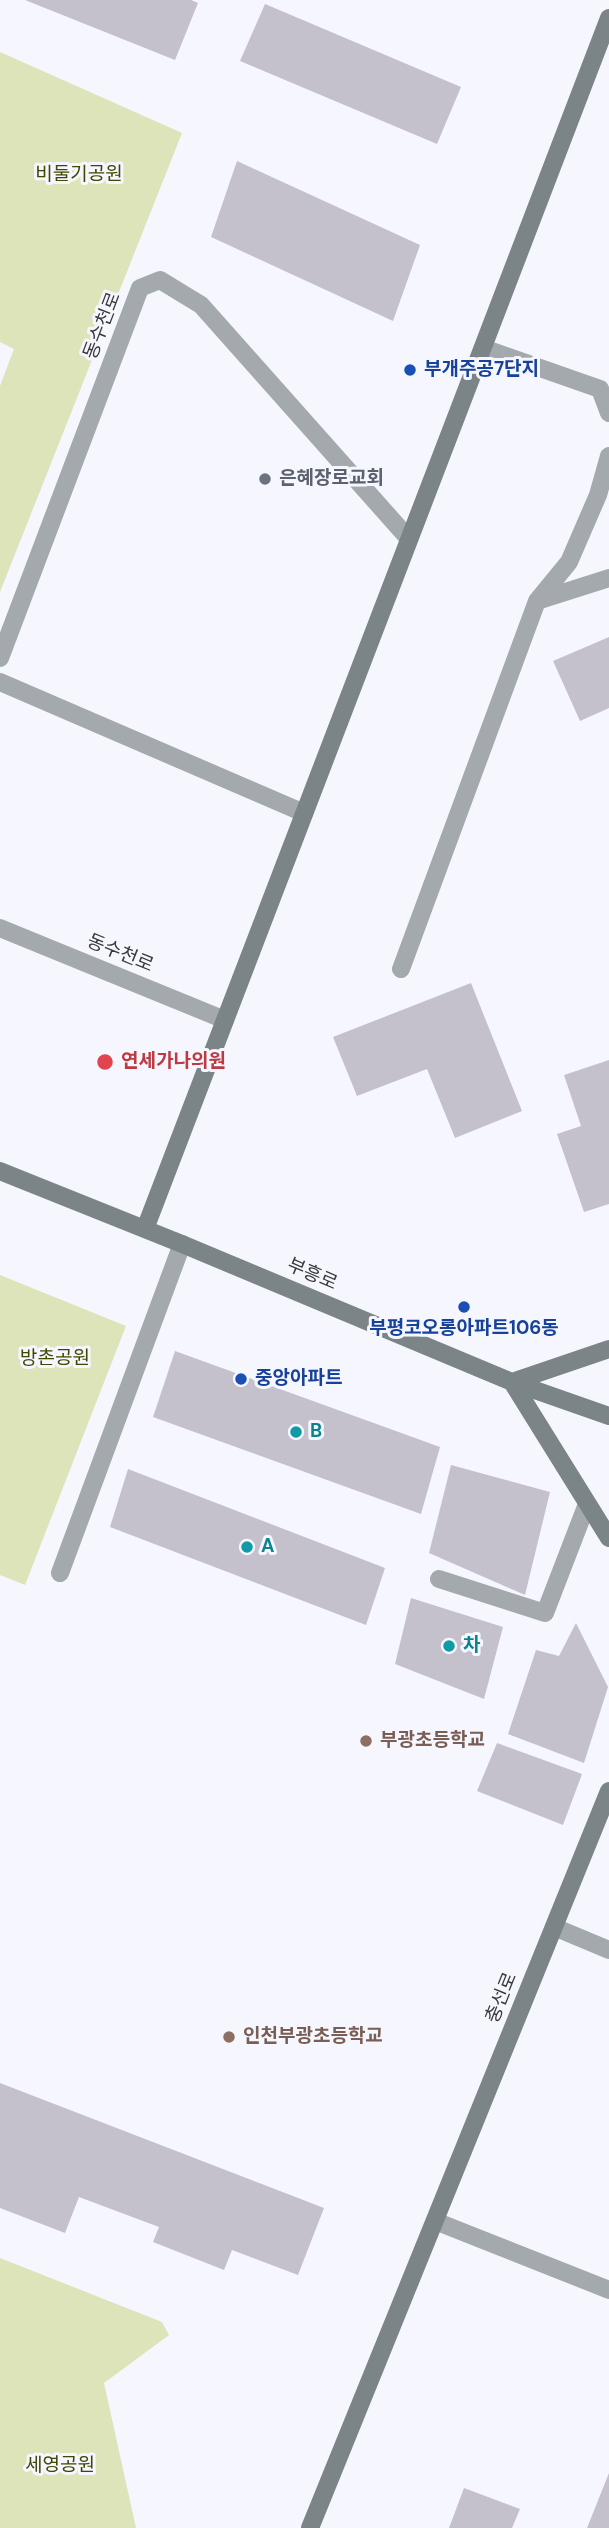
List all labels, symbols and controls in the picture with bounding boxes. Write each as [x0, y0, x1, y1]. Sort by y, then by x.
park label: 비둘기공원 [35, 164, 123, 186]
street label: 동수천로 [80, 289, 126, 363]
place label: 부개주공7단지 [424, 359, 539, 381]
marker: 부개주공7단지 [402, 362, 418, 378]
place label: 은혜장로교회 [279, 468, 384, 490]
marker: 은혜장로교회 [257, 471, 273, 487]
street label: 동수천로 [83, 930, 157, 978]
place label: 연세가나의원 [121, 1051, 226, 1073]
marker: 연세가나의원 [95, 1052, 115, 1072]
street label: 부흥로 [283, 1254, 341, 1296]
marker: 부평코오롱아파트106동 [456, 1299, 472, 1315]
place label: 부평코오롱아파트106동 [369, 1318, 559, 1340]
park label: 방촌공원 [20, 1348, 90, 1370]
place label: 중앙아파트 [255, 1368, 342, 1390]
marker: 중앙아파트 [233, 1371, 249, 1387]
place label: B [310, 1421, 322, 1443]
marker: B [288, 1424, 304, 1440]
place label: A [261, 1536, 274, 1558]
marker: A [239, 1539, 255, 1555]
place label: 차 [463, 1635, 480, 1657]
marker: 차 [441, 1638, 457, 1654]
place label: 부광초등학교 [380, 1730, 485, 1752]
marker: 부광초등학교 [358, 1733, 374, 1749]
street label: 충선로 [482, 1969, 522, 2027]
place label: 인천부광초등학교 [243, 2026, 383, 2048]
marker: 인천부광초등학교 [221, 2029, 237, 2045]
park label: 세영공원 [25, 2455, 95, 2477]

